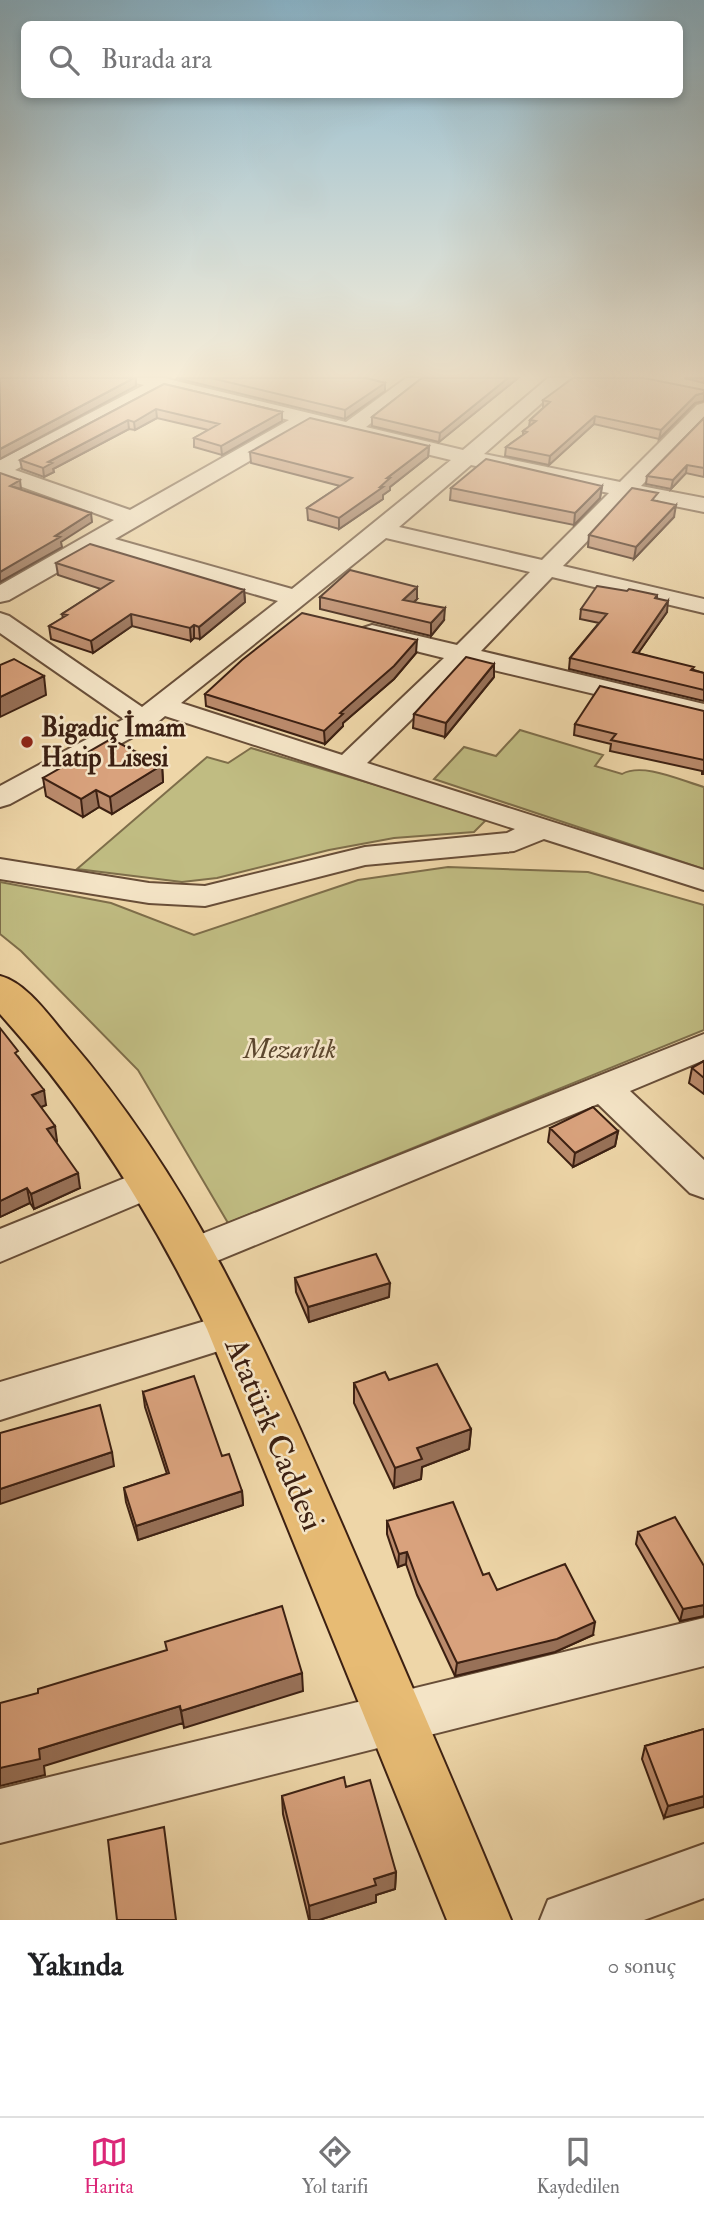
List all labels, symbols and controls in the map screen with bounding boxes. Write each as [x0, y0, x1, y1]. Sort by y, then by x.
search box [21, 21, 683, 98]
icon: search [45, 41, 83, 79]
text: Burada ara [101, 44, 212, 76]
place label: Bigadiç İmam Hatip Lisesi [41, 710, 186, 775]
marker: Bigadiç İmam Hatip Lisesi [19, 734, 35, 750]
park label: Mezarlık [242, 1034, 336, 1066]
street label: Atatürk Caddesi [215, 1331, 333, 1537]
text: Yakında [28, 1947, 123, 1984]
text: 0 sonuç [608, 1951, 676, 1980]
tab: Harita [84, 2133, 134, 2199]
tab: Yol tarifi [302, 2133, 368, 2199]
tab: Kaydedilen [537, 2133, 620, 2199]

